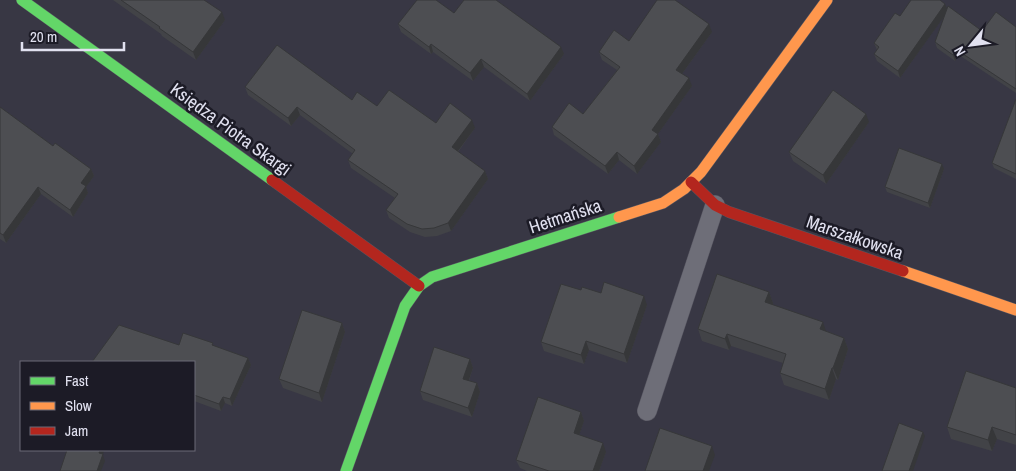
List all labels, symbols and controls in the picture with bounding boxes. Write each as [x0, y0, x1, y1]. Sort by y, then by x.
scale bar [22, 20, 125, 52]
north arrow [946, 20, 996, 70]
text: 20 m [30, 26, 57, 47]
text: N [950, 43, 970, 59]
street label: Księdza Piotra Skargi [166, 77, 296, 181]
street label: Hetmańska [526, 193, 604, 239]
street label: Marszałkowska [803, 209, 907, 265]
legend [20, 361, 195, 451]
text: Fast [65, 370, 89, 391]
text: Slow [65, 395, 92, 416]
text: Jam [65, 420, 88, 441]

